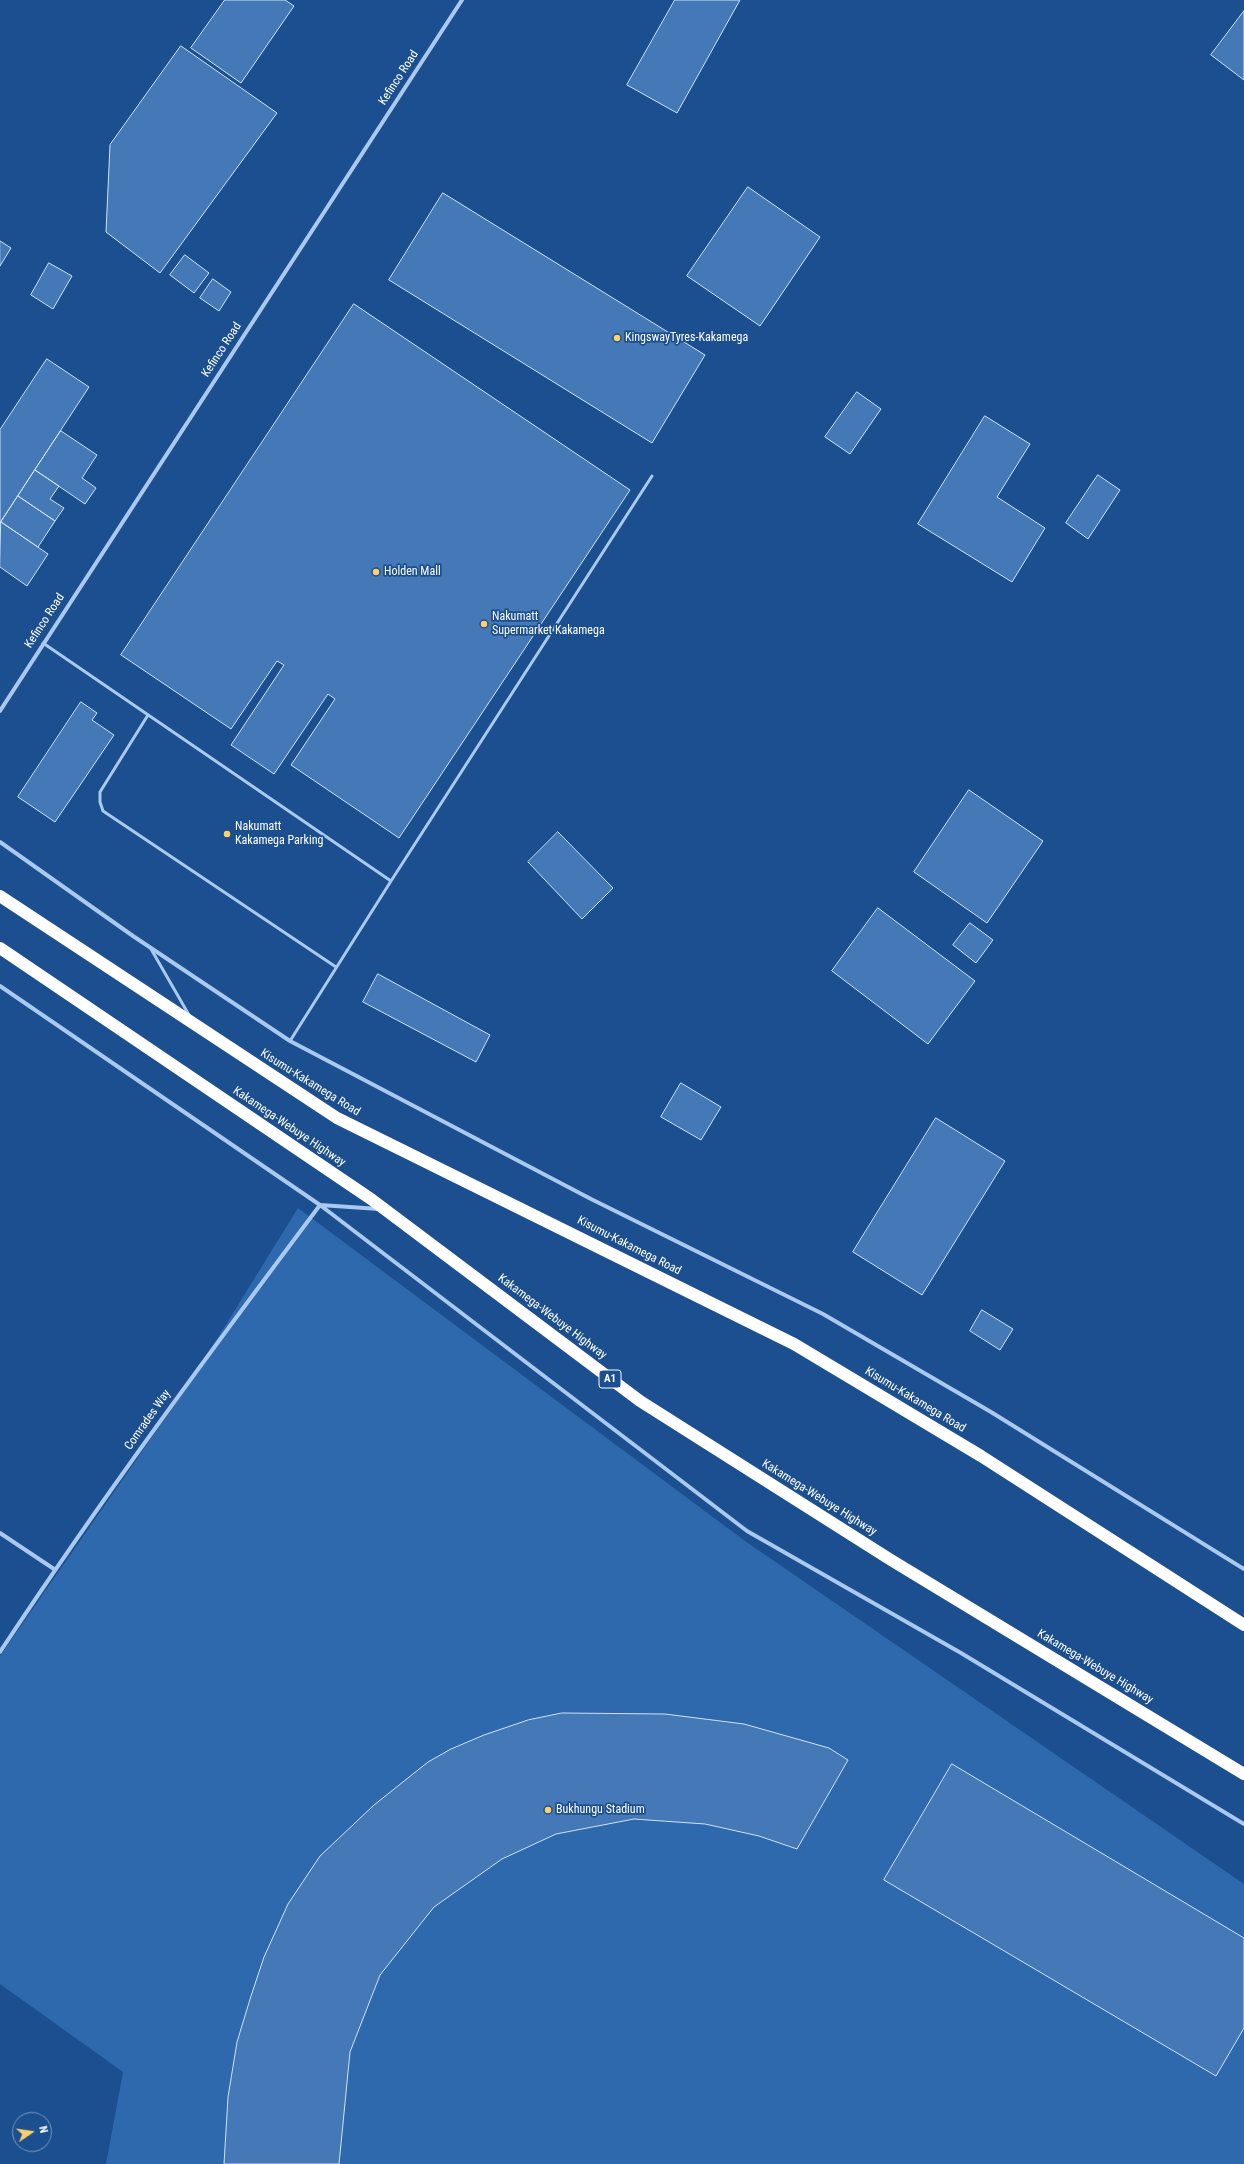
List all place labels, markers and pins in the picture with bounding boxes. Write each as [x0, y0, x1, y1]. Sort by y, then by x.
place label: KingswayTyres-Kakamega [625, 331, 748, 345]
marker: KingswayTyres-Kakamega [612, 333, 622, 343]
place label: Holden Mall [384, 565, 441, 579]
marker: Holden Mall [371, 567, 381, 577]
place label: Nakumatt Supermarket Kakamega [492, 610, 605, 638]
marker: Nakumatt Supermarket Kakamega [479, 619, 489, 629]
place label: Nakumatt Kakamega Parking [235, 820, 323, 848]
marker: Nakumatt Kakamega Parking [222, 829, 232, 839]
place label: Bukhungu Stadium [556, 1803, 645, 1817]
marker: Bukhungu Stadium [543, 1805, 553, 1815]

